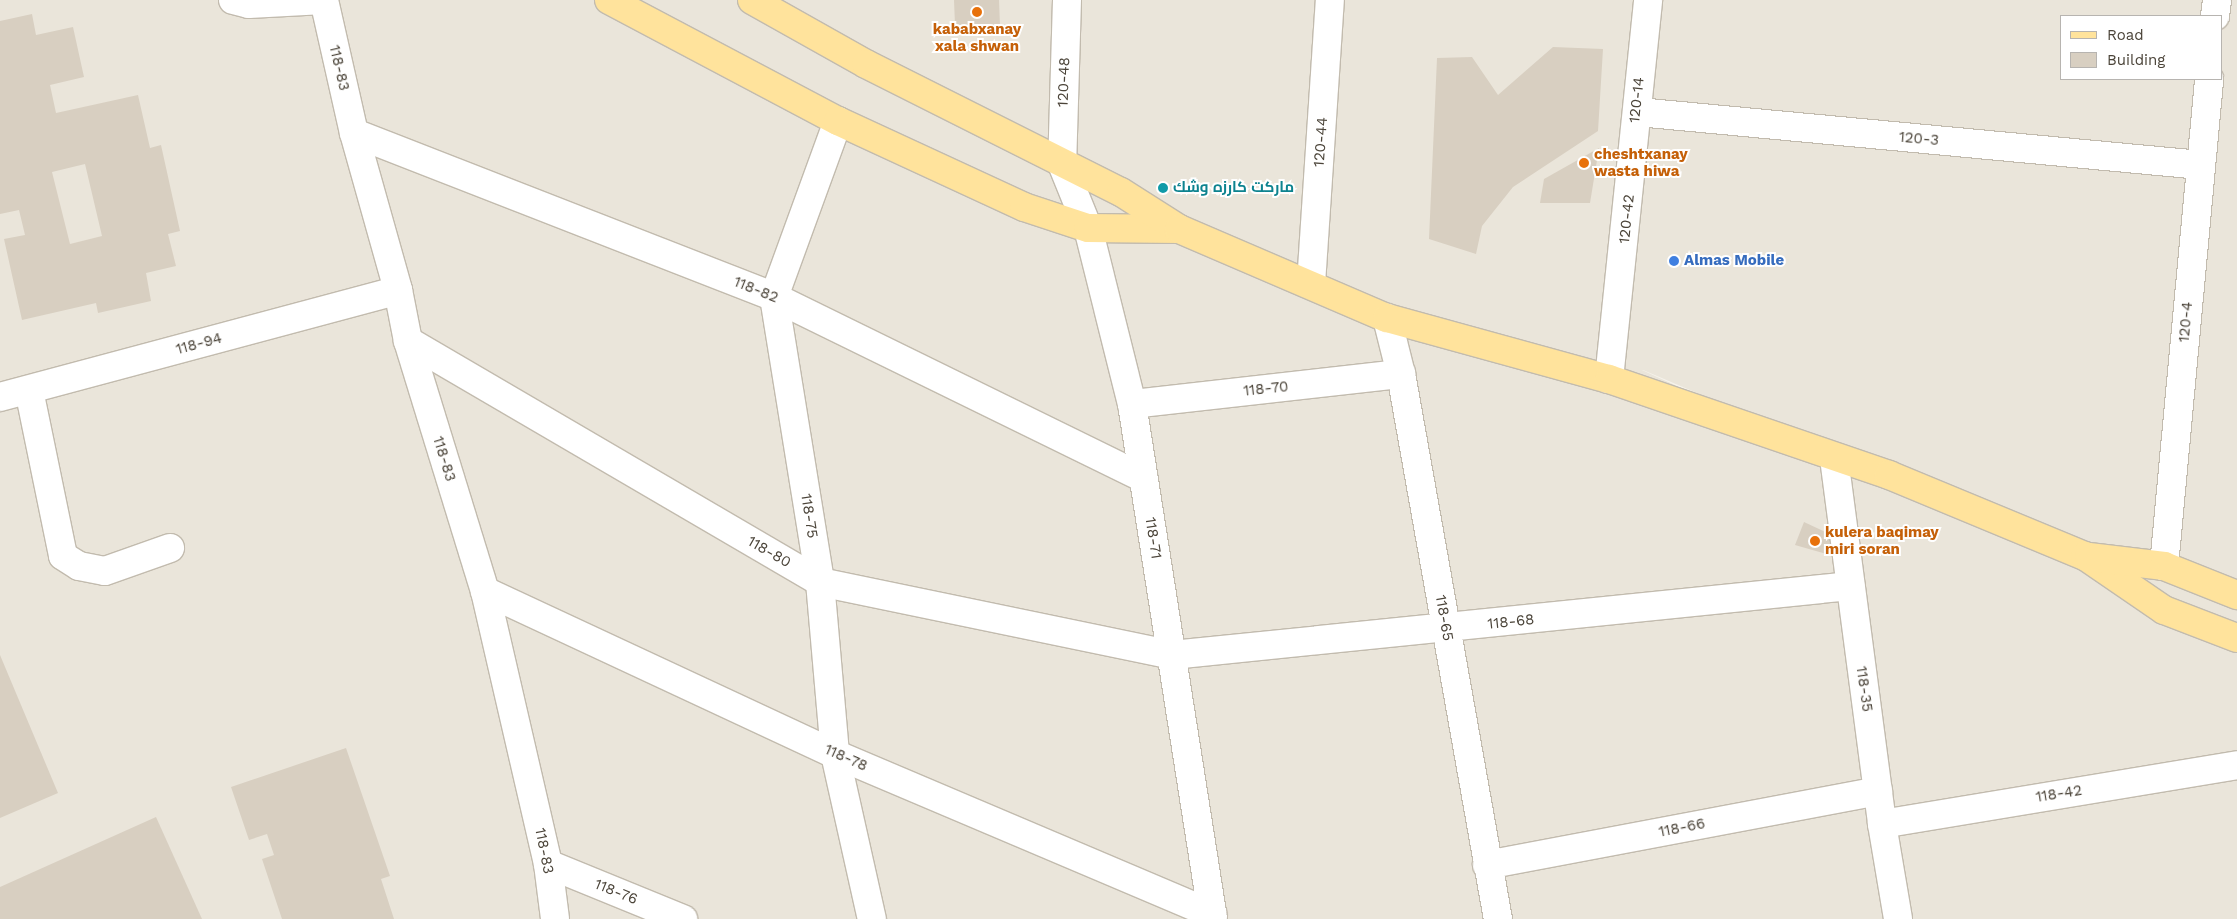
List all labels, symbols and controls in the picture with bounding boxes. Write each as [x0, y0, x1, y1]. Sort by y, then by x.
marker: kababxanay xala shwan [971, 6, 983, 18]
legend [2060, 15, 2222, 80]
place label: kababxanay xala shwan [933, 20, 1021, 55]
text: Road [2107, 26, 2144, 44]
street label: 118-83 [325, 43, 353, 93]
text: Building [2107, 51, 2165, 69]
street label: 120-48 [1054, 57, 1074, 107]
street label: 120-14 [1626, 76, 1648, 124]
street label: 120-44 [1310, 116, 1332, 168]
street label: 120-3 [1898, 128, 1940, 150]
place label: cheshtxanay wasta hiwa [1594, 145, 1688, 180]
marker: cheshtxanay wasta hiwa [1578, 157, 1590, 169]
place label: ماركت كارزه وشك [1173, 179, 1294, 197]
marker: ماركت كارزه وشك [1157, 182, 1169, 194]
street label: 120-42 [1615, 193, 1639, 245]
place label: Almas Mobile [1684, 252, 1784, 270]
marker: Almas Mobile [1668, 255, 1680, 267]
street label: 118-82 [731, 273, 781, 307]
street label: 120-4 [2175, 301, 2197, 343]
street label: 118-94 [174, 329, 224, 359]
street label: 118-70 [1243, 378, 1289, 400]
street label: 118-83 [429, 434, 459, 484]
street label: 118-75 [797, 492, 821, 540]
street label: 118-71 [1141, 516, 1165, 560]
place label: kulera baqimay miri soran [1825, 523, 1939, 558]
street label: 118-80 [744, 532, 794, 572]
marker: kulera baqimay miri soran [1809, 535, 1821, 547]
street label: 118-65 [1431, 594, 1457, 642]
street label: 118-68 [1487, 611, 1535, 633]
street label: 118-35 [1852, 665, 1876, 713]
street label: 118-78 [822, 741, 870, 775]
street label: 118-42 [2035, 781, 2083, 807]
street label: 118-66 [1657, 815, 1707, 841]
street label: 118-83 [531, 827, 557, 875]
street label: 118-76 [592, 875, 640, 909]

